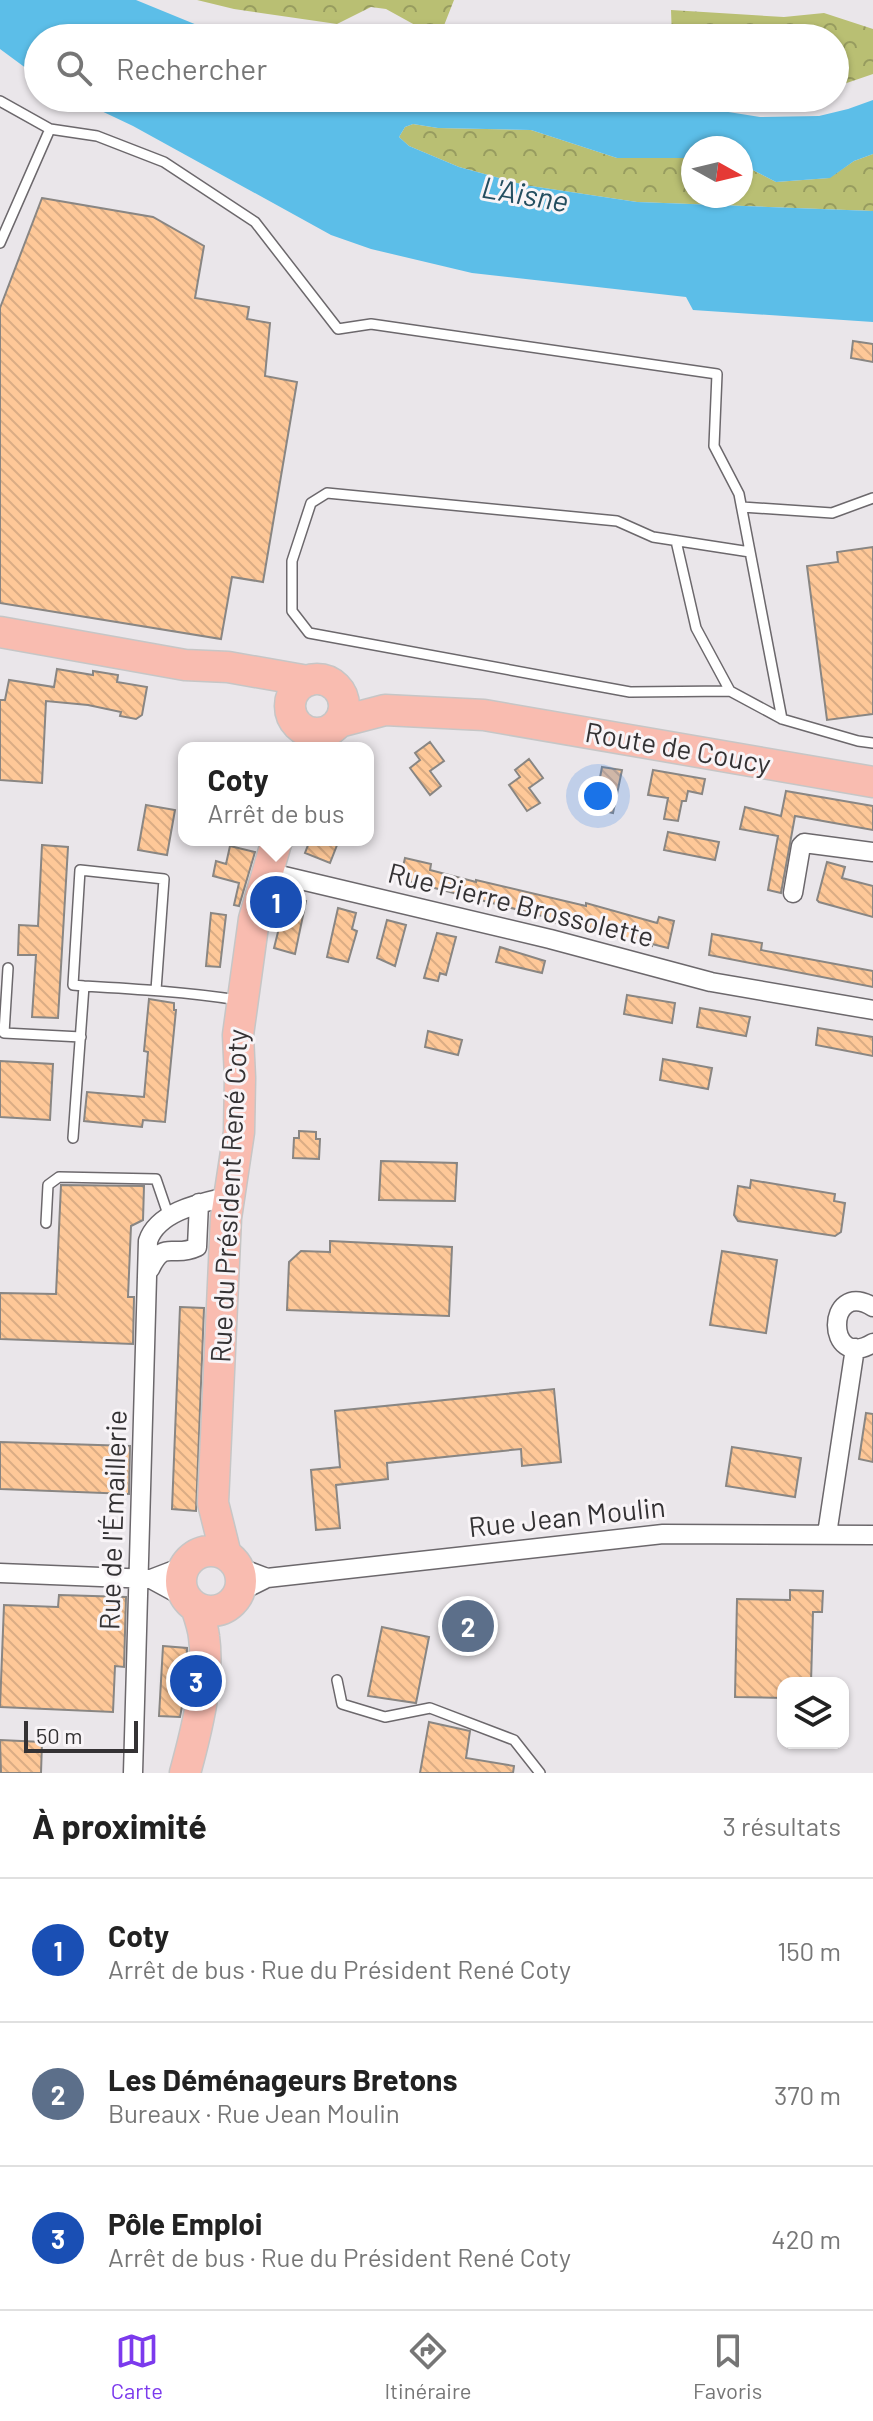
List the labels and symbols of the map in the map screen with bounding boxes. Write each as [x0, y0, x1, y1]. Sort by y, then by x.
north arrow [681, 136, 753, 208]
water label: L'Aisne [479, 168, 572, 218]
street label: Route de Coucy [583, 714, 774, 780]
your location [578, 776, 618, 816]
street label: Rue Pierre Brossolette [385, 855, 658, 954]
pin: 1 [250, 872, 302, 932]
street label: Rue du Président René Coty [202, 1028, 254, 1364]
street label: Rue de l'Émaillerie [91, 1409, 133, 1631]
street label: Rue Jean Moulin [467, 1489, 667, 1543]
pin: 2 [442, 1596, 494, 1656]
pin: 3 [170, 1651, 222, 1711]
scale bar [24, 1717, 138, 1753]

